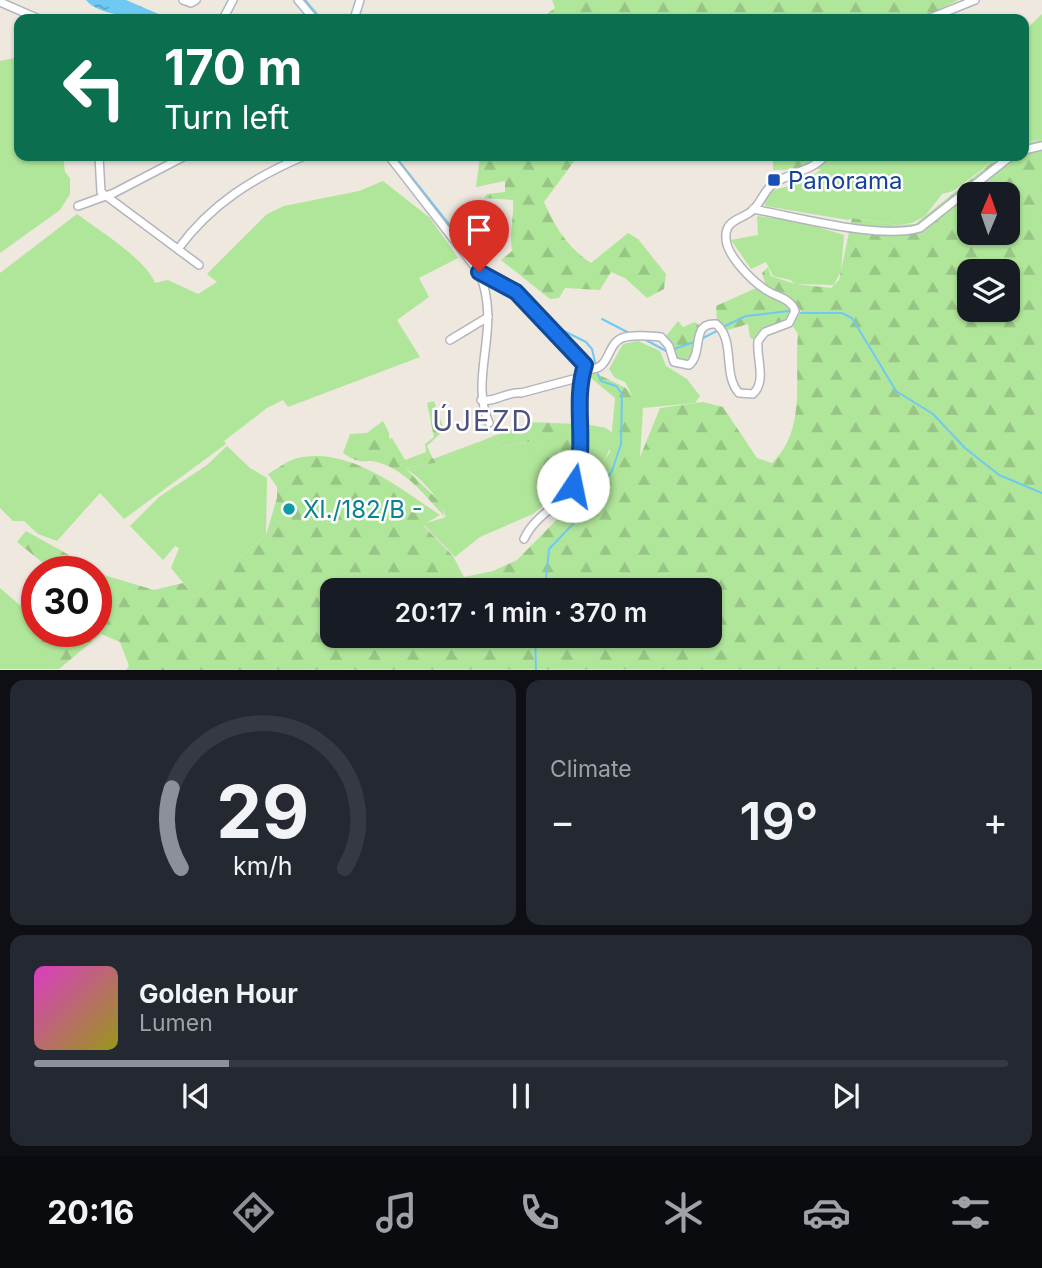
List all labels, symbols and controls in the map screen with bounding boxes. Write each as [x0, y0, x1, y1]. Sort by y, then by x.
text: 170 m [164, 38, 302, 97]
icon: left [49, 42, 140, 133]
text: Turn left [164, 98, 289, 137]
place label: Panorama [788, 166, 902, 195]
marker: Panorama [766, 172, 782, 188]
north arrow [957, 182, 1020, 245]
map controls [957, 182, 1020, 322]
pin [449, 200, 509, 272]
icon: arrive [460, 211, 498, 249]
button: layers [957, 259, 1020, 322]
district label: ÚJEZD [432, 403, 534, 438]
position arrow [536, 449, 610, 523]
place label: XI./182/B - [303, 495, 423, 524]
marker: XI./182/B - [281, 501, 297, 517]
speed limit sign: 30 [21, 556, 112, 647]
text: 20:17 · 1 min · 370 m [395, 597, 647, 628]
text: Climate [550, 755, 632, 783]
text: 29 [216, 768, 310, 857]
text: 19° [739, 790, 819, 853]
text: − [550, 798, 575, 844]
text: + [983, 798, 1008, 844]
text: km/h [233, 851, 293, 881]
text: Golden Hour [139, 978, 298, 1009]
text: Lumen [139, 1009, 213, 1037]
icon: previous [177, 1077, 215, 1115]
icon: pause [502, 1077, 540, 1115]
icon: next [827, 1077, 865, 1115]
icon: directions [229, 1188, 278, 1237]
icon: music [372, 1188, 421, 1237]
icon: phone [515, 1188, 564, 1237]
icon: climate [659, 1188, 708, 1237]
icon: car [802, 1188, 851, 1237]
icon: filters [946, 1188, 995, 1237]
text: 20:16 [47, 1193, 134, 1232]

